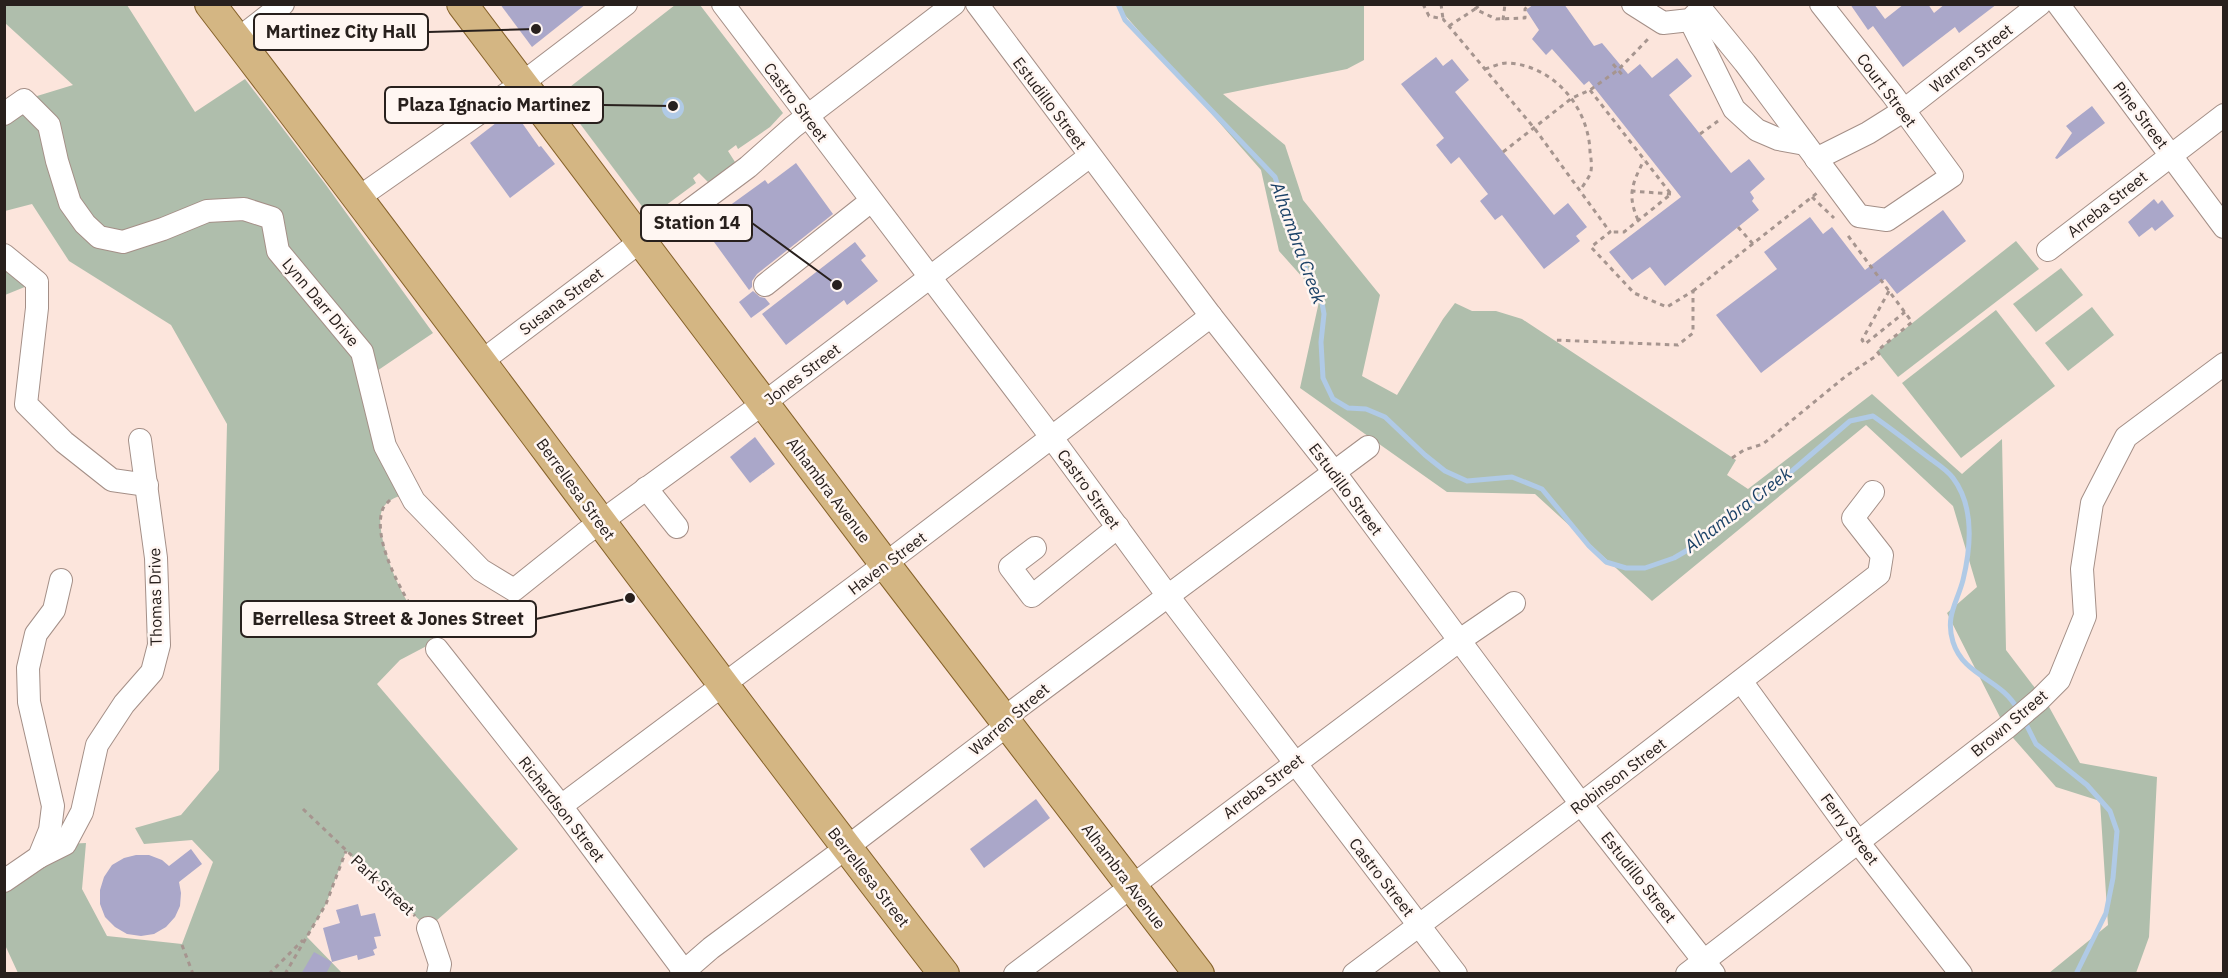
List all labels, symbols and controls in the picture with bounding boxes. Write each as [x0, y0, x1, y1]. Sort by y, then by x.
callout: Martinez City Hall [254, 14, 428, 50]
street label: Warren Street [1926, 19, 2016, 97]
text: Martinez City Hall [266, 20, 417, 43]
street label: Court Street [1853, 49, 1921, 131]
street label: Estudillo Street [1009, 53, 1091, 153]
street label: Castro Street [760, 58, 832, 146]
street label: Pine Street [2109, 77, 2173, 153]
callout: Plaza Ignacio Martinez [385, 87, 603, 123]
text: Plaza Ignacio Martinez [397, 93, 591, 116]
street label: Arreba Street [2063, 167, 2151, 241]
water label: Alhambra Creek [1265, 178, 1331, 308]
callout: Station 14 [641, 205, 752, 241]
text: Station 14 [654, 211, 741, 234]
street label: Lynn Darr Drive [278, 254, 364, 350]
street label: Susana Street [515, 263, 607, 339]
street label: Jones Street [760, 339, 844, 409]
street label: Alhambra Avenue [783, 433, 875, 547]
street label: Berrellesa Street [532, 434, 620, 544]
street label: Estudillo Street [1305, 439, 1387, 539]
street label: Castro Street [1053, 445, 1125, 533]
water label: Alhambra Creek [1679, 461, 1796, 558]
street label: Haven Street [844, 527, 930, 599]
street label: Thomas Drive [144, 547, 166, 646]
callout: Berrellesa Street & Jones Street [241, 601, 536, 637]
text: Berrellesa Street & Jones Street [252, 607, 524, 630]
street label: Warren Street [965, 679, 1053, 759]
street label: Brown Street [1967, 685, 2051, 761]
street label: Robinson Street [1566, 733, 1670, 819]
street label: Arreba Street [1219, 749, 1307, 823]
street label: Richardson Street [515, 752, 609, 866]
street label: Ferry Street [1816, 789, 1884, 869]
street label: Alhambra Avenue [1078, 819, 1170, 933]
street label: Berrellesa Street [824, 823, 914, 931]
street label: Estudillo Street [1597, 827, 1681, 927]
street label: Castro Street [1345, 834, 1419, 920]
street label: Park Street [347, 850, 419, 920]

